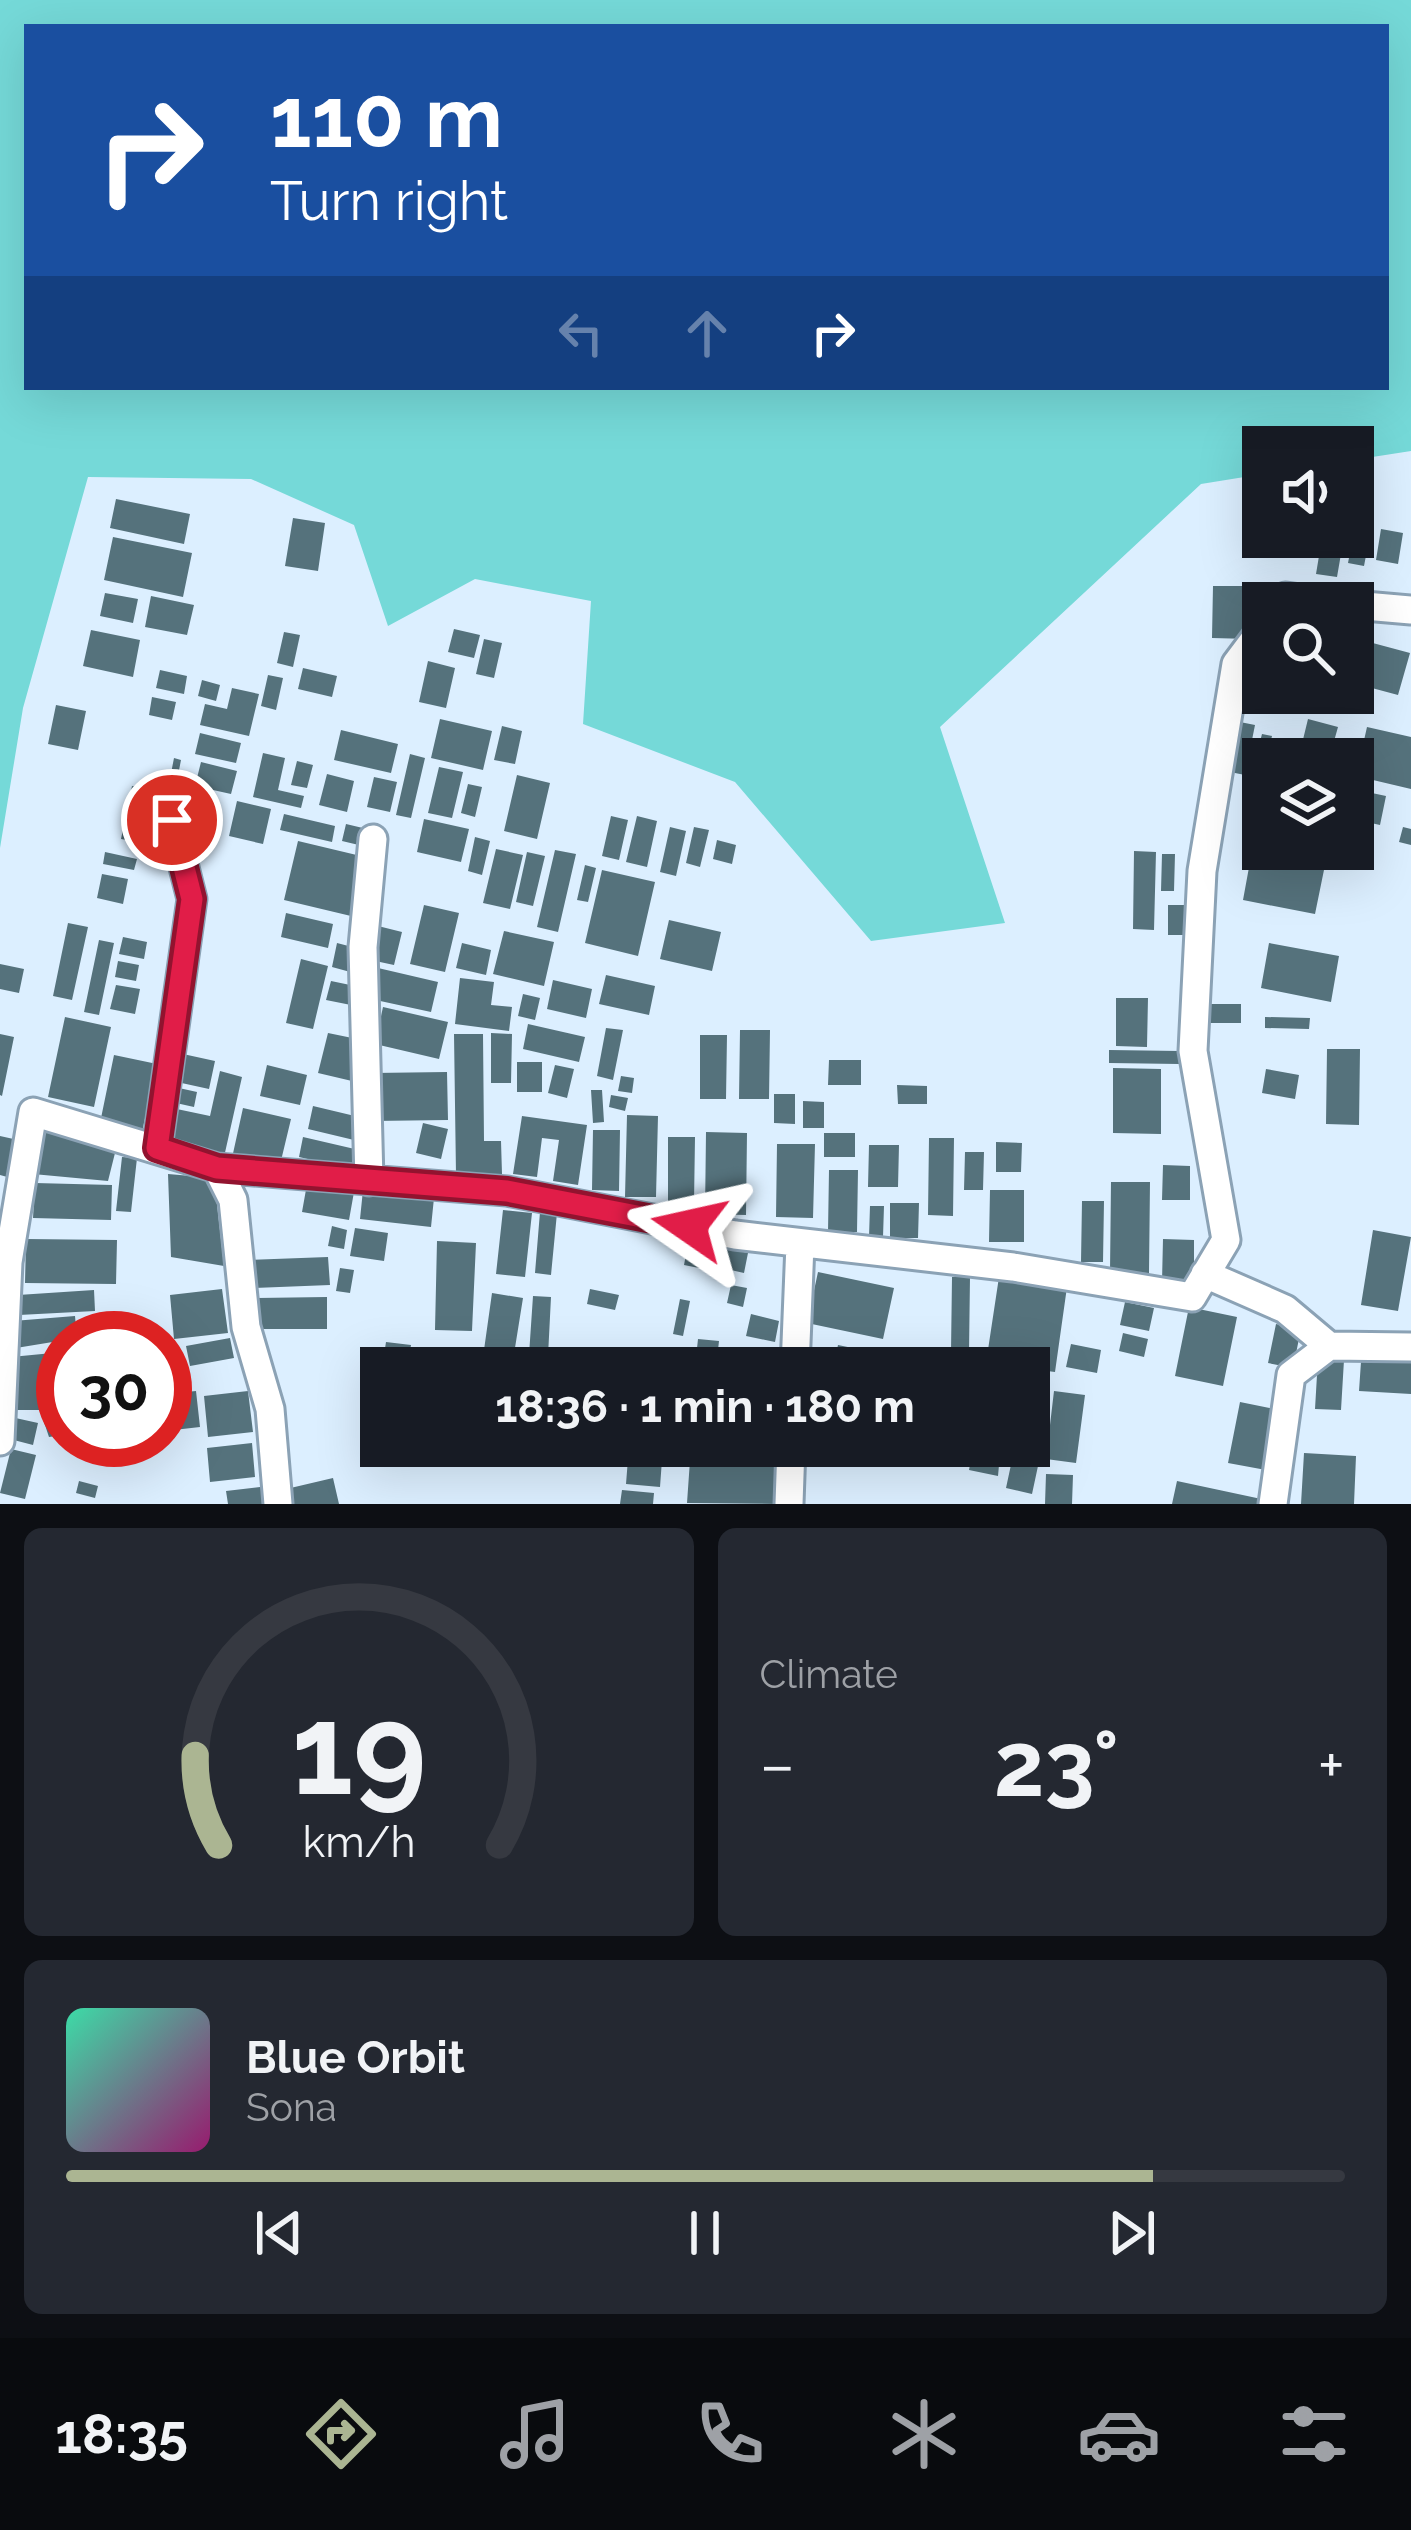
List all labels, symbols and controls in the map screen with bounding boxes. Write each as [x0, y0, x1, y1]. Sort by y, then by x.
text: 110 m [270, 68, 503, 167]
icon: right [72, 72, 228, 228]
text: Turn right [270, 169, 508, 233]
icon: left [548, 300, 614, 366]
icon: ahead [674, 300, 740, 366]
icon: right [800, 300, 866, 366]
map controls [1242, 426, 1374, 870]
button: sound [1242, 426, 1374, 558]
button: search [1242, 582, 1374, 714]
button: layers [1242, 738, 1374, 870]
pin [121, 769, 223, 871]
icon: arrive [139, 787, 205, 853]
position arrow [626, 1163, 752, 1289]
speed limit sign: 30 [36, 1311, 192, 1467]
text: 18:36 · 1 min · 180 m [495, 1380, 915, 1433]
text: Climate [760, 1651, 898, 1697]
text: 19 [291, 1677, 426, 1823]
text: 23° [994, 1711, 1119, 1817]
text: − [760, 1726, 795, 1803]
text: + [1318, 1726, 1345, 1803]
text: km/h [302, 1817, 415, 1867]
text: Blue Orbit [246, 2031, 465, 2084]
text: Sona [246, 2084, 337, 2130]
icon: previous [246, 2200, 312, 2266]
icon: pause [672, 2200, 738, 2266]
icon: next [1099, 2200, 1165, 2266]
icon: directions [299, 2392, 383, 2476]
icon: music [493, 2392, 577, 2476]
icon: phone [688, 2392, 772, 2476]
icon: climate [882, 2392, 966, 2476]
icon: car [1077, 2392, 1161, 2476]
icon: filters [1272, 2392, 1356, 2476]
text: 18:35 [55, 2402, 188, 2466]

